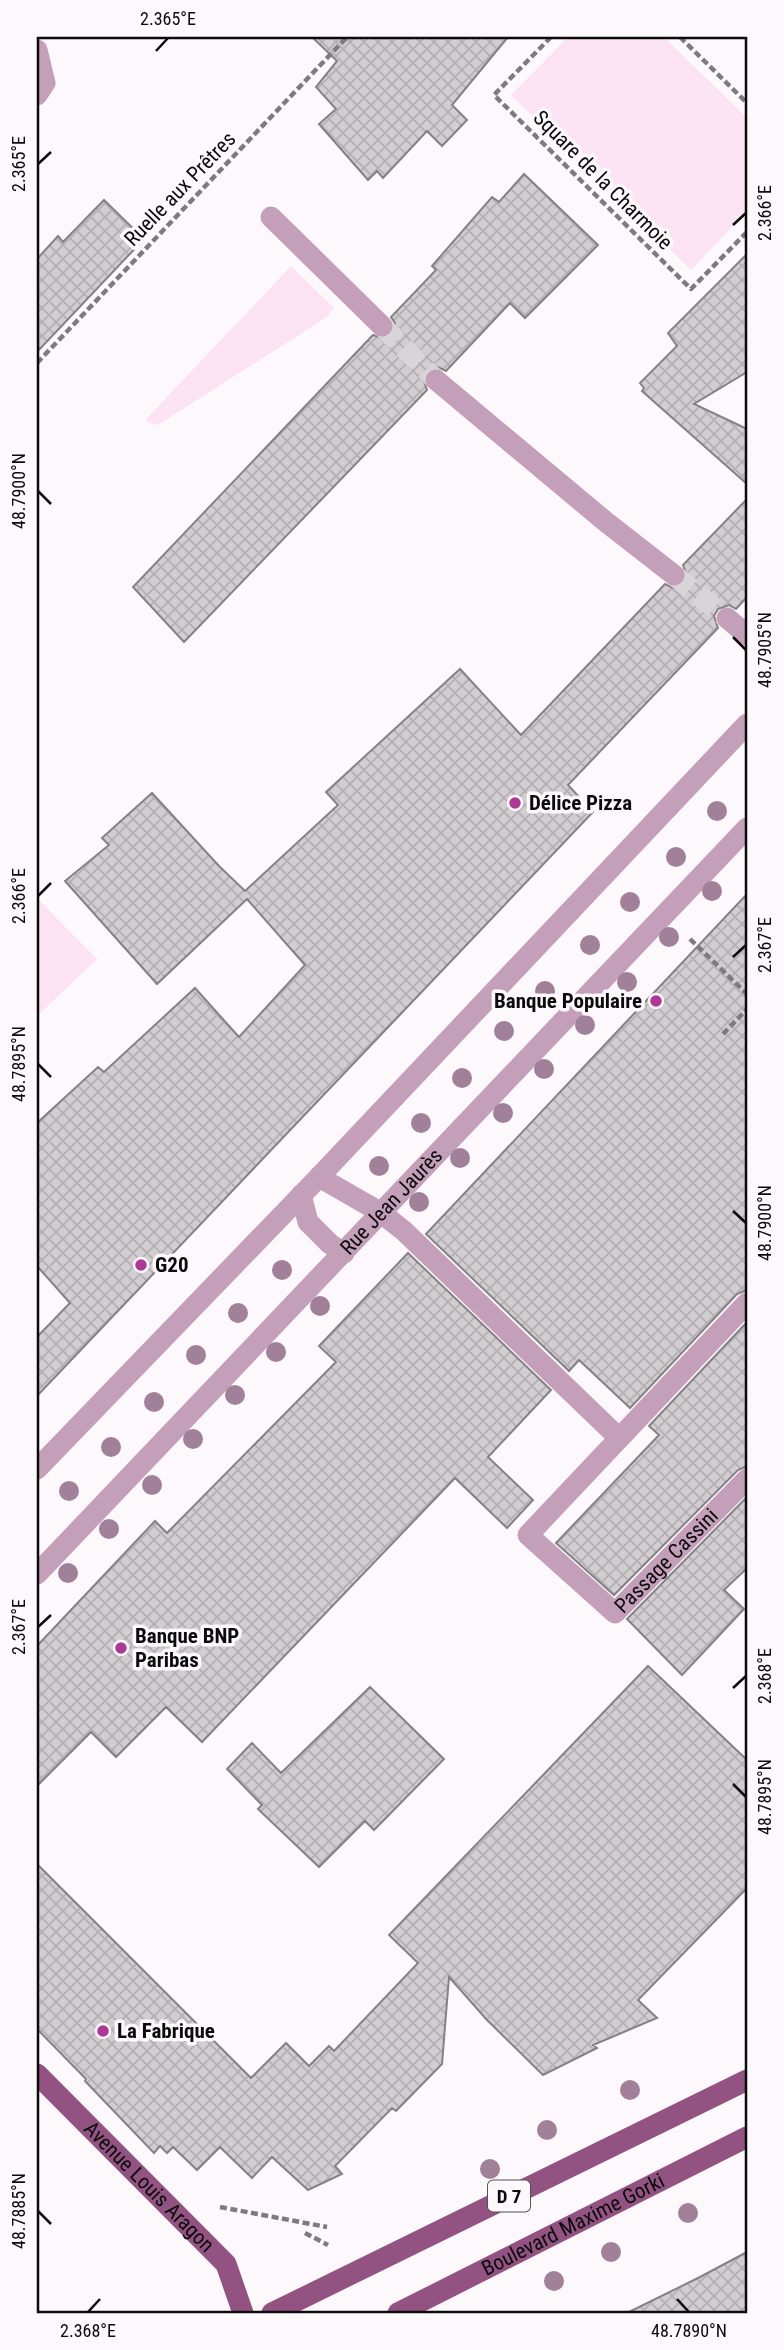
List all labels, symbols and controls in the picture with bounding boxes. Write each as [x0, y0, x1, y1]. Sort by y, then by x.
text: 2.365°E [140, 8, 196, 29]
street label: Square de la Charmoie [528, 105, 678, 255]
street label: Ruelle aux Prêtres [120, 127, 240, 251]
text: 2.365°E [8, 136, 29, 192]
text: 2.366°E [754, 185, 775, 241]
text: 48.7900°N [8, 453, 29, 529]
text: 48.7905°N [754, 612, 775, 688]
place label: Délice Pizza [529, 791, 632, 815]
marker: Délice Pizza [507, 795, 523, 811]
text: 2.366°E [8, 868, 29, 924]
text: 2.367°E [754, 917, 775, 973]
place label: Banque Populaire [494, 989, 642, 1013]
marker: Banque Populaire [648, 993, 664, 1009]
text: 48.7895°N [8, 1026, 29, 1102]
street label: Rue Jean Jaurès [335, 1144, 447, 1260]
text: 48.7900°N [754, 1185, 775, 1261]
place label: G20 [155, 1253, 189, 1277]
marker: G20 [133, 1257, 149, 1273]
street label: Passage Cassini [610, 1504, 723, 1618]
text: 2.367°E [8, 1599, 29, 1655]
place label: Banque BNP Paribas [135, 1624, 239, 1672]
marker: Banque BNP Paribas [113, 1640, 129, 1656]
text: 2.368°E [754, 1648, 775, 1704]
text: 48.7895°N [754, 1759, 775, 1835]
place label: La Fabrique [117, 2019, 215, 2043]
marker: La Fabrique [95, 2023, 111, 2039]
street label: Avenue Louis Aragon [79, 2116, 219, 2257]
street label: Boulevard Maxime Gorki [478, 2169, 668, 2281]
text: 48.7885°N [8, 2173, 29, 2249]
road number: D 7 [488, 2180, 530, 2212]
text: 2.368°E [60, 2320, 116, 2341]
text: 48.7890°N [651, 2320, 727, 2341]

